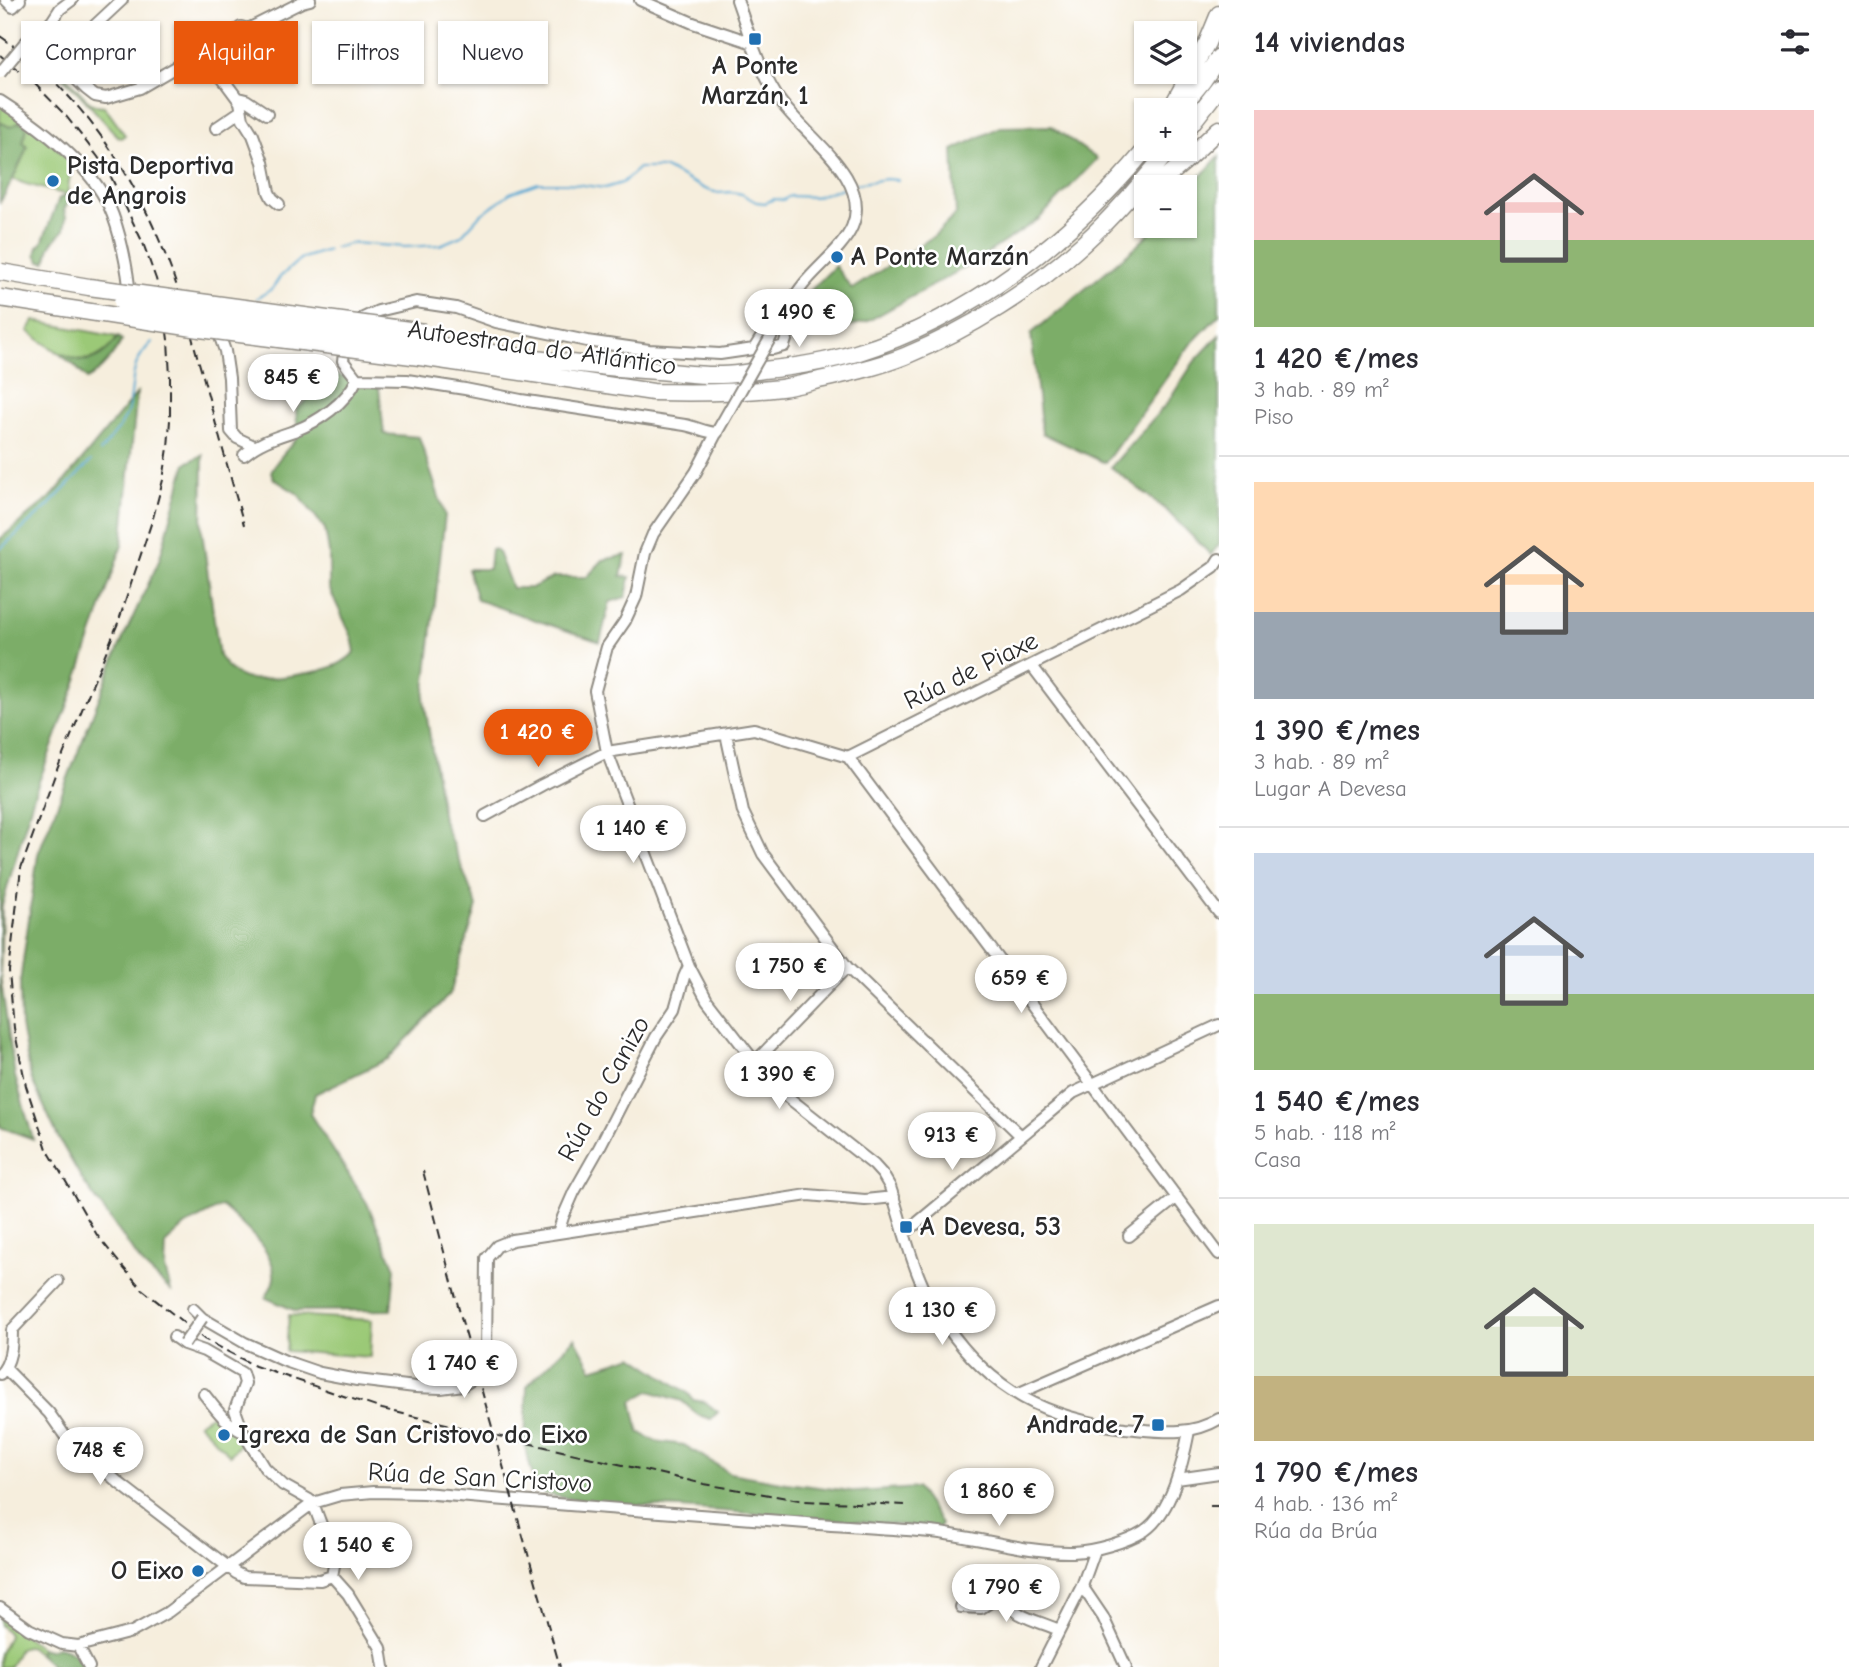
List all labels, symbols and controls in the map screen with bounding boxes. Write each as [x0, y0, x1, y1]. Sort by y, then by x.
chip: Comprar [21, 21, 160, 84]
chip: Alquilar [174, 21, 298, 84]
chip: Filtros [312, 21, 424, 84]
chip: Nuevo [438, 21, 548, 84]
map controls [1134, 21, 1197, 238]
button: layers [1134, 21, 1197, 84]
icon: filters [1776, 23, 1814, 61]
text: 14 viviendas [1254, 25, 1405, 60]
marker: A Ponte Marzán, 1 [747, 31, 763, 47]
place label: A Ponte Marzán, 1 [701, 51, 809, 111]
button: + [1134, 98, 1197, 161]
place label: Pista Deportiva de Angrois [67, 151, 234, 211]
icon: home [1471, 155, 1597, 281]
marker: Pista Deportiva de Angrois [45, 173, 61, 189]
button: − [1134, 175, 1197, 238]
place label: A Ponte Marzán [851, 242, 1029, 272]
marker: A Ponte Marzán [829, 249, 845, 265]
pin: 1 490 € [734, 290, 864, 349]
text: 1 490 € [760, 298, 838, 325]
street label: Autoestrada do Atlántico [406, 314, 678, 382]
text: 1 420 €/mes [1254, 341, 1419, 376]
pin: 845 € [244, 354, 342, 414]
text: 845 € [264, 363, 322, 390]
text: 3 hab. · 89 m² [1254, 376, 1389, 403]
text: Piso [1254, 403, 1294, 430]
icon: home [1471, 527, 1597, 653]
street label: Rúa de Piaxe [899, 626, 1043, 716]
pin: 1 420 € [473, 710, 603, 769]
text: 1 390 €/mes [1254, 713, 1420, 748]
text: 1 420 € [500, 718, 576, 745]
text: 3 hab. · 89 m² [1254, 748, 1389, 775]
text: Lugar A Devesa [1254, 775, 1407, 802]
pin: 1 140 € [568, 806, 698, 865]
text: 1 140 € [596, 814, 670, 841]
icon: home [1471, 898, 1597, 1024]
pin: 1 750 € [725, 944, 855, 1003]
text: 1 750 € [752, 952, 828, 979]
pin: 659 € [972, 956, 1070, 1015]
text: 659 € [991, 964, 1051, 991]
street label: Rúa do Canizo [552, 1011, 656, 1167]
pin: 1 390 € [714, 1052, 844, 1111]
text: 1 390 € [740, 1060, 818, 1087]
text: 1 540 €/mes [1254, 1084, 1419, 1119]
pin: 913 € [903, 1112, 1001, 1172]
text: 5 hab. · 118 m² [1254, 1119, 1396, 1146]
text: 913 € [924, 1121, 980, 1148]
text: Casa [1254, 1146, 1301, 1173]
place label: A Devesa, 53 [920, 1212, 1061, 1242]
marker: A Devesa, 53 [898, 1219, 914, 1235]
icon: home [1471, 1269, 1597, 1395]
pin: 1 130 € [877, 1288, 1007, 1347]
text: 1 130 € [905, 1296, 979, 1323]
pin: 1 740 € [399, 1340, 529, 1400]
text: 1 740 € [427, 1349, 501, 1376]
place label: Andrade, 7 [1027, 1410, 1144, 1440]
marker: Andrade, 7 [1150, 1417, 1166, 1433]
place label: Igrexa de San Cristovo do Eixo [238, 1420, 588, 1450]
marker: Igrexa de San Cristovo do Eixo [216, 1427, 232, 1443]
pin: 748 € [51, 1428, 149, 1487]
text: 748 € [72, 1436, 128, 1463]
text: 1 790 €/mes [1254, 1455, 1418, 1490]
street label: Rúa de San Cristovo [367, 1457, 593, 1499]
pin: 1 860 € [934, 1468, 1064, 1528]
text: 1 860 € [960, 1477, 1038, 1504]
text: 4 hab. · 136 m² [1254, 1490, 1397, 1517]
text: Rúa da Brúa [1254, 1517, 1378, 1544]
pin: 1 540 € [293, 1522, 423, 1582]
text: 1 540 € [319, 1531, 397, 1558]
place label: O Eixo [111, 1556, 184, 1586]
marker: O Eixo [190, 1563, 206, 1579]
pin: 1 790 € [941, 1564, 1071, 1624]
text: 1 790 € [968, 1573, 1044, 1600]

